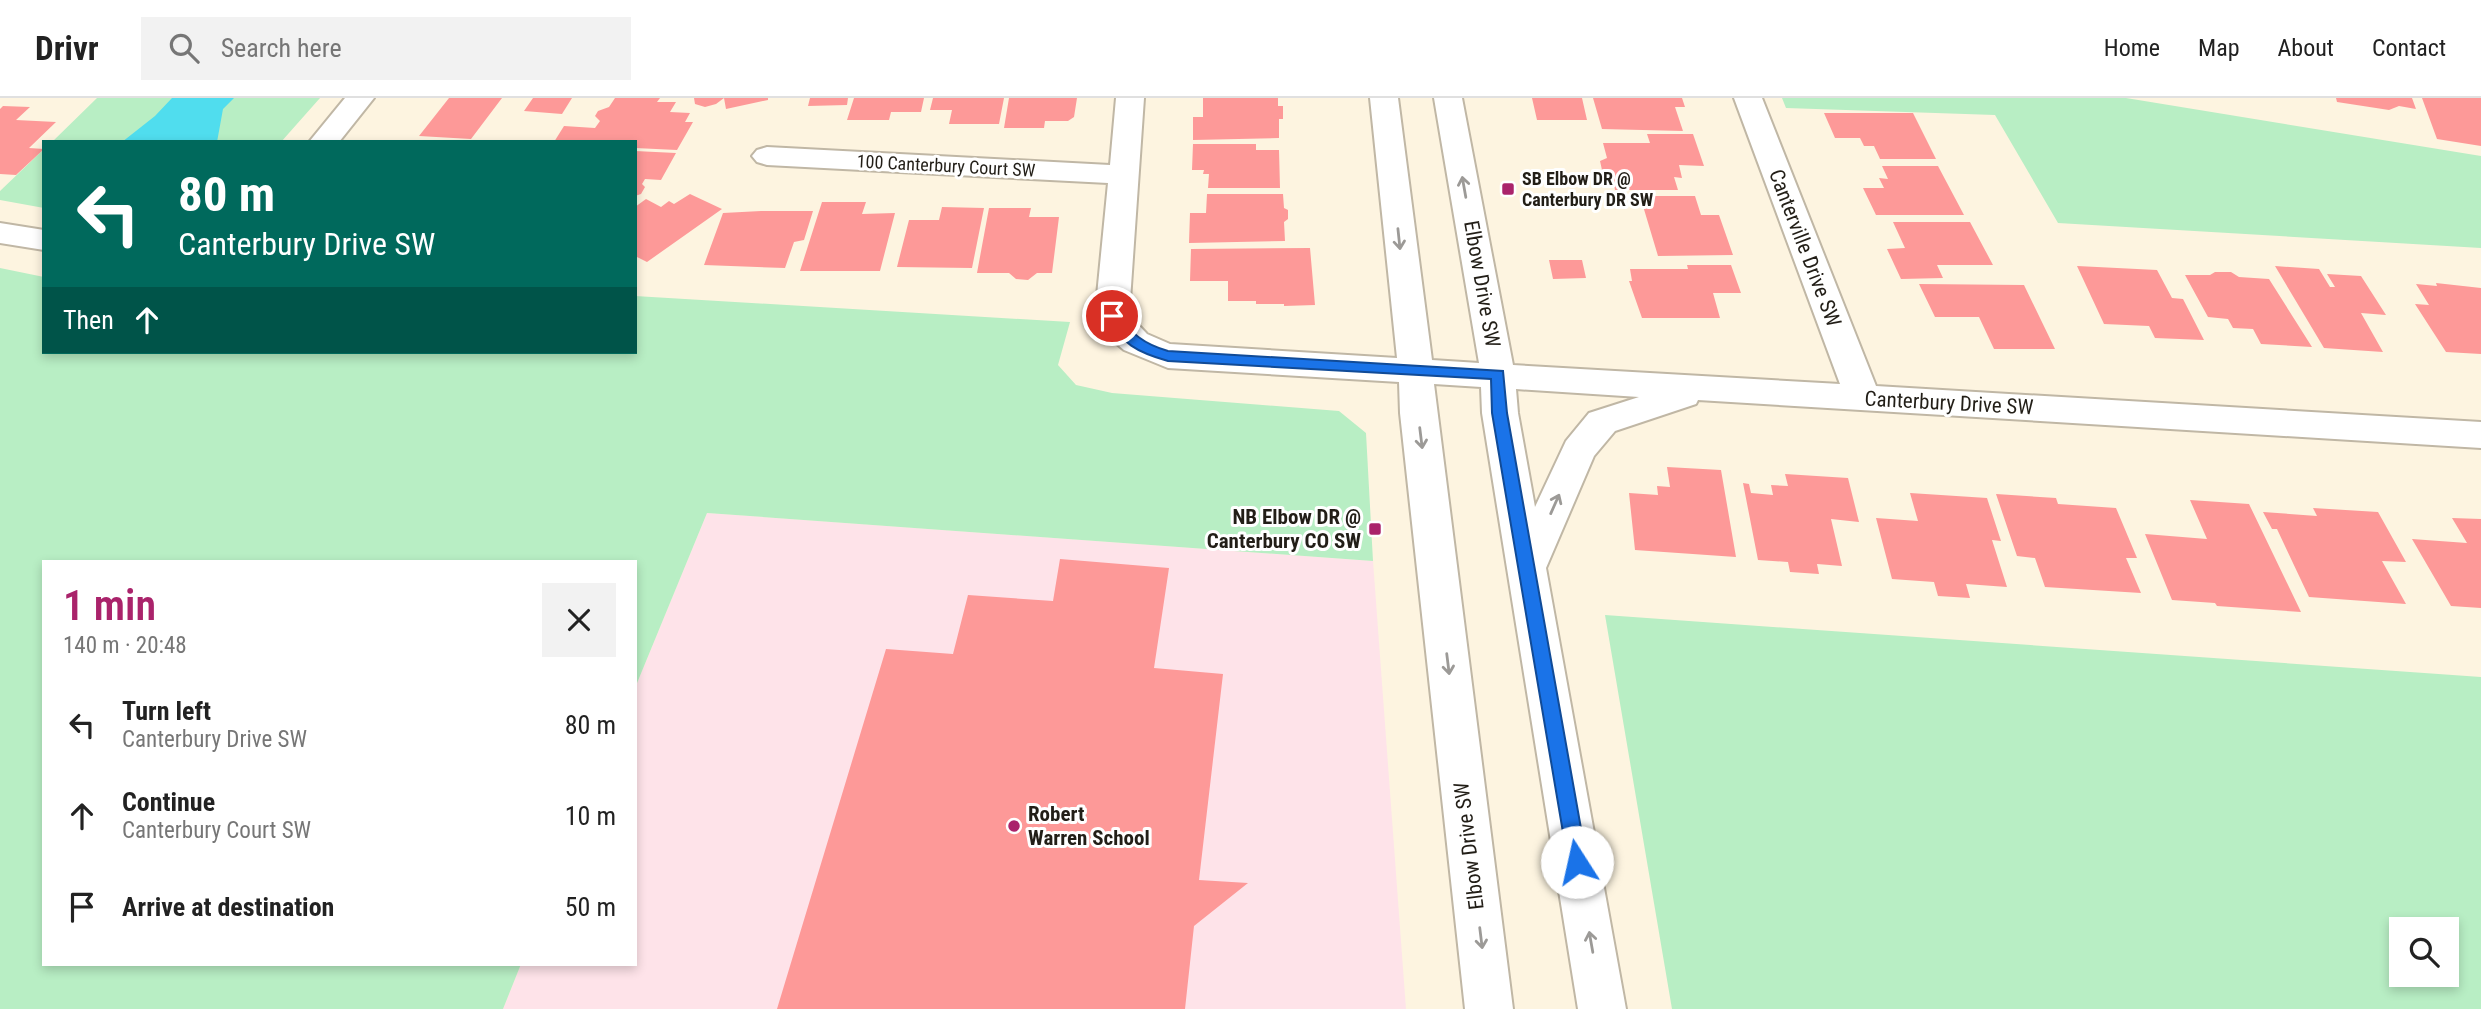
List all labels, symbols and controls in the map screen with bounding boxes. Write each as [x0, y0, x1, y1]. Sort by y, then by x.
search box [141, 17, 631, 80]
text: Drivr [35, 29, 99, 68]
icon: search [165, 29, 203, 67]
text: Search here [221, 33, 342, 63]
text: Home [2104, 34, 2160, 62]
text: Map [2198, 34, 2240, 62]
text: About [2278, 34, 2334, 62]
text: Contact [2372, 34, 2446, 62]
street label: 100 Canterbury Court SW [856, 150, 1036, 181]
text: 80 m [178, 166, 275, 223]
street label: Canterville Drive SW [1764, 166, 1846, 330]
icon: left [63, 168, 154, 259]
place label: SB Elbow DR @ Canterbury DR SW [1522, 168, 1654, 210]
one-way arrow [1457, 176, 1470, 199]
marker: SB Elbow DR @ Canterbury DR SW [1500, 181, 1516, 197]
street label: Elbow Drive SW [1459, 219, 1505, 349]
text: Canterbury Drive SW [178, 225, 435, 263]
one-way arrow [1393, 227, 1406, 250]
pin [1082, 286, 1142, 346]
icon: arrive [1093, 297, 1131, 335]
icon: ahead [128, 301, 166, 339]
text: Then [63, 305, 114, 335]
street label: Canterbury Drive SW [1864, 387, 2034, 419]
one-way arrow [1414, 426, 1427, 449]
one-way arrow [1549, 494, 1562, 515]
place label: NB Elbow DR @ Canterbury CO SW [1207, 505, 1361, 553]
marker: NB Elbow DR @ Canterbury CO SW [1367, 521, 1383, 537]
text: 1 min [63, 581, 156, 630]
button: close [542, 583, 616, 657]
text: 140 m · 20:48 [63, 632, 187, 659]
one-way arrow [1441, 652, 1454, 675]
text: Turn left [122, 696, 211, 726]
icon: left [63, 706, 101, 744]
text: 80 m [565, 710, 616, 740]
text: Canterbury Drive SW [122, 726, 307, 753]
street label: Elbow Drive SW [1449, 781, 1489, 911]
text: Continue [122, 787, 215, 817]
icon: ahead [63, 797, 101, 835]
text: 10 m [565, 801, 616, 831]
place label: Robert Warren School [1028, 802, 1150, 850]
text: Canterbury Court SW [122, 817, 311, 844]
marker: Robert Warren School [1006, 818, 1022, 834]
position arrow [1540, 825, 1614, 899]
icon: arrive [63, 888, 101, 926]
text: Arrive at destination [122, 892, 334, 922]
text: 50 m [565, 892, 616, 922]
map controls [2389, 917, 2459, 987]
button: search [2389, 917, 2459, 987]
one-way arrow [1474, 927, 1487, 949]
one-way arrow [1584, 931, 1597, 954]

